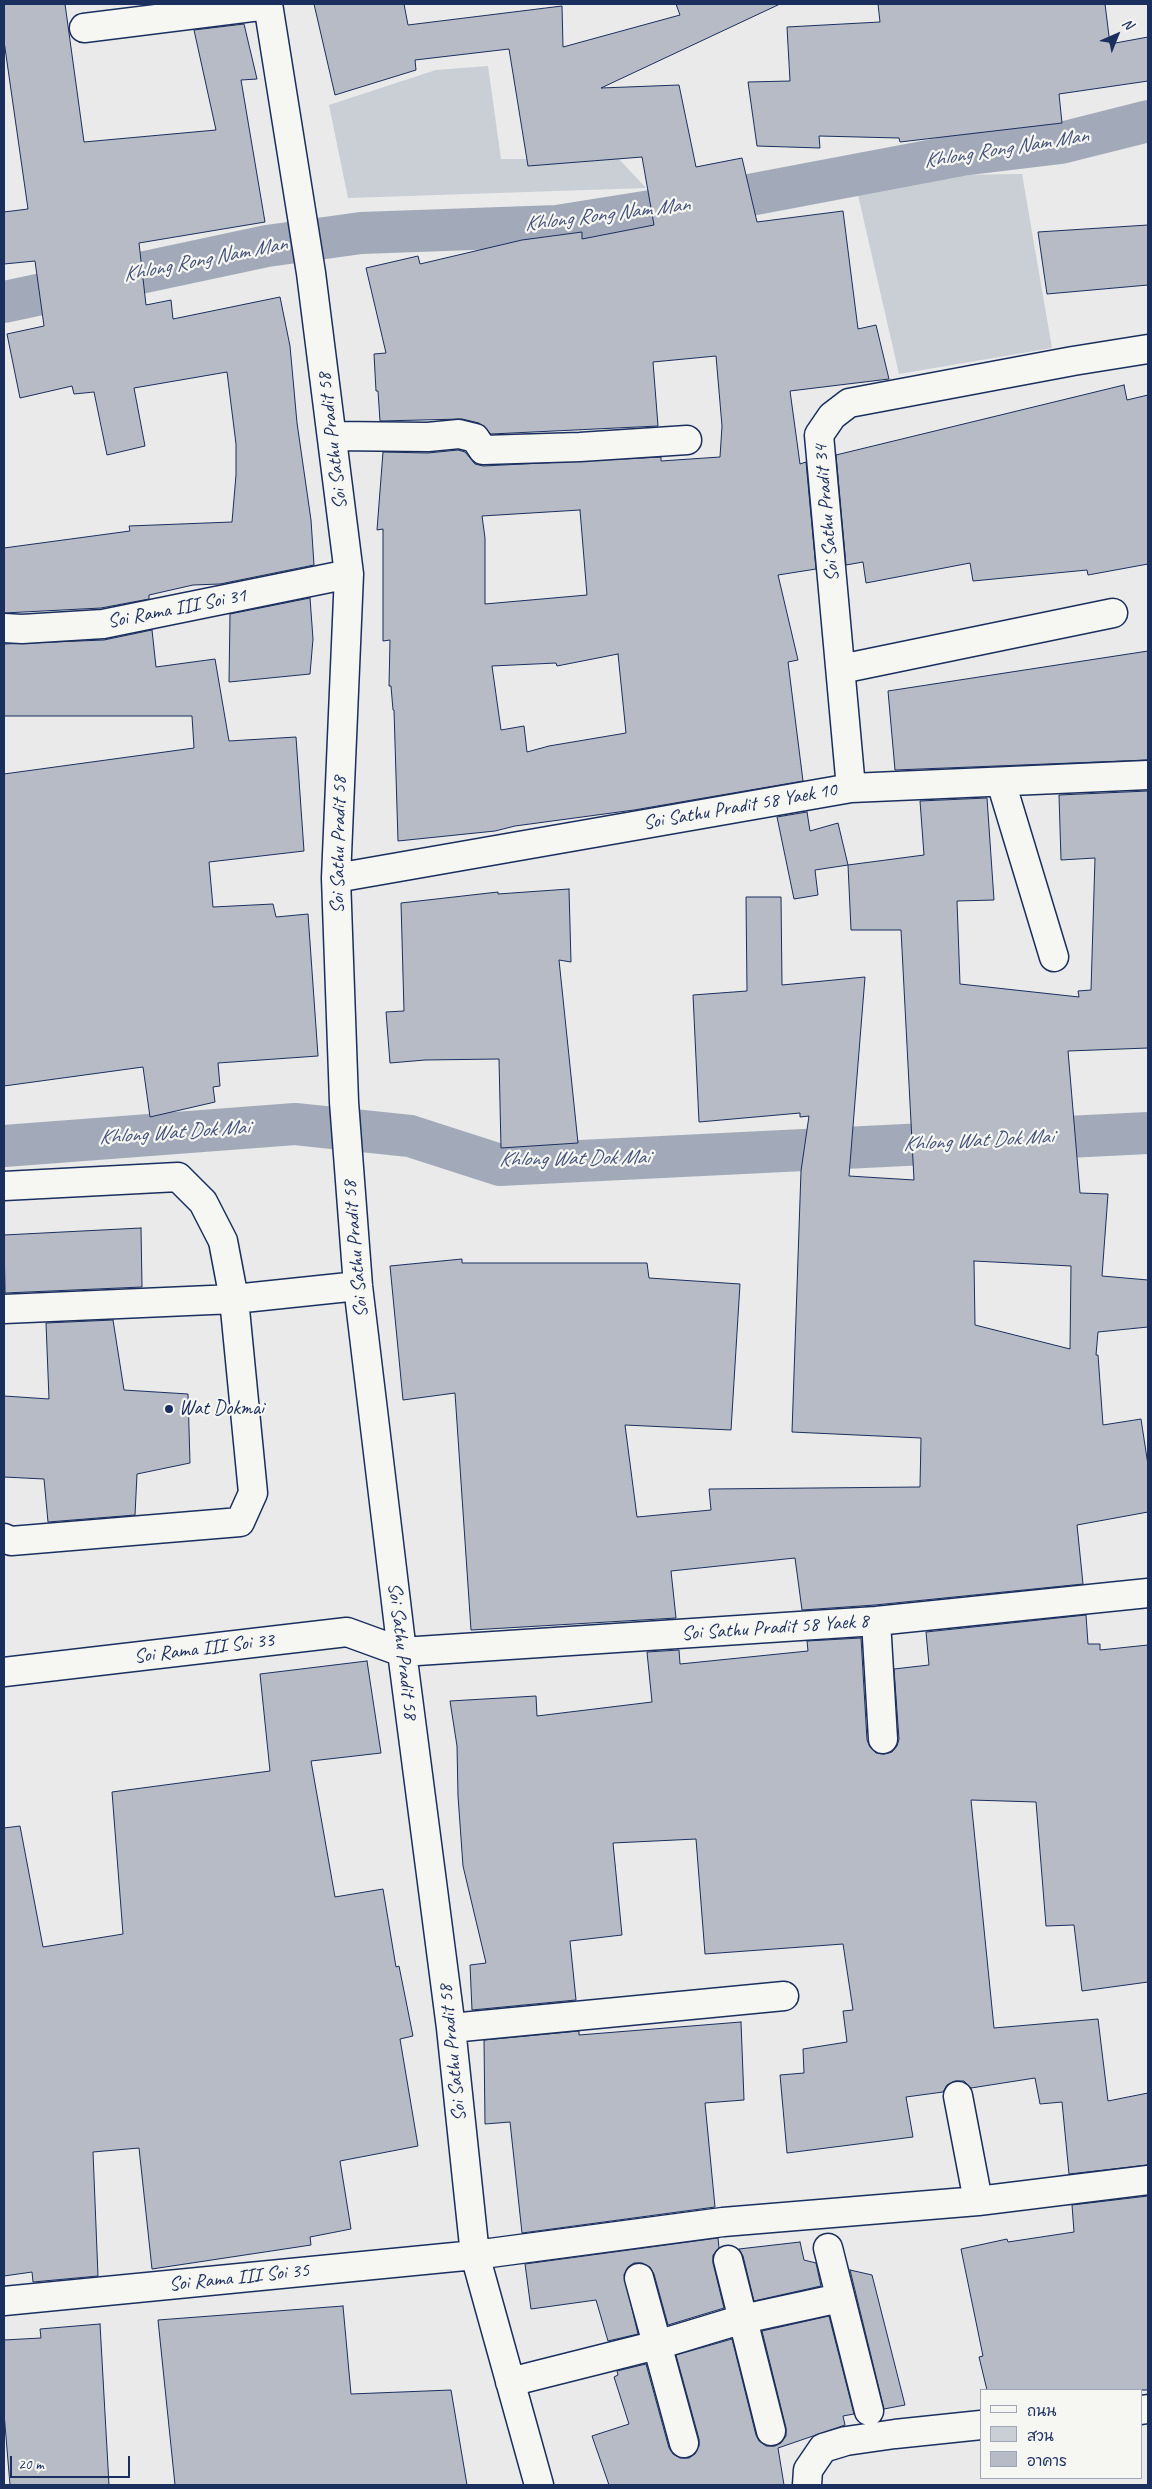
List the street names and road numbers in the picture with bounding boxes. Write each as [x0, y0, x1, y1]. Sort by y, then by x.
street label: Soi Sathu Pradit 58 [313, 371, 353, 511]
street label: Soi Sathu Pradit 34 [809, 443, 845, 583]
street label: Soi Rama III Soi 31 [106, 584, 248, 634]
street label: Soi Sathu Pradit 58 [326, 776, 352, 914]
street label: Soi Sathu Pradit 58 Yaek 10 [641, 778, 839, 836]
street label: Soi Sathu Pradit 58 [338, 1179, 374, 1319]
street label: Soi Sathu Pradit 58 [382, 1581, 422, 1721]
street label: Soi Sathu Pradit 58 Yaek 8 [681, 1609, 869, 1647]
street label: Soi Rama III Soi 33 [133, 1629, 275, 1669]
street label: Soi Sathu Pradit 58 [434, 1983, 472, 2123]
street label: Soi Rama III Soi 35 [168, 2259, 310, 2297]

